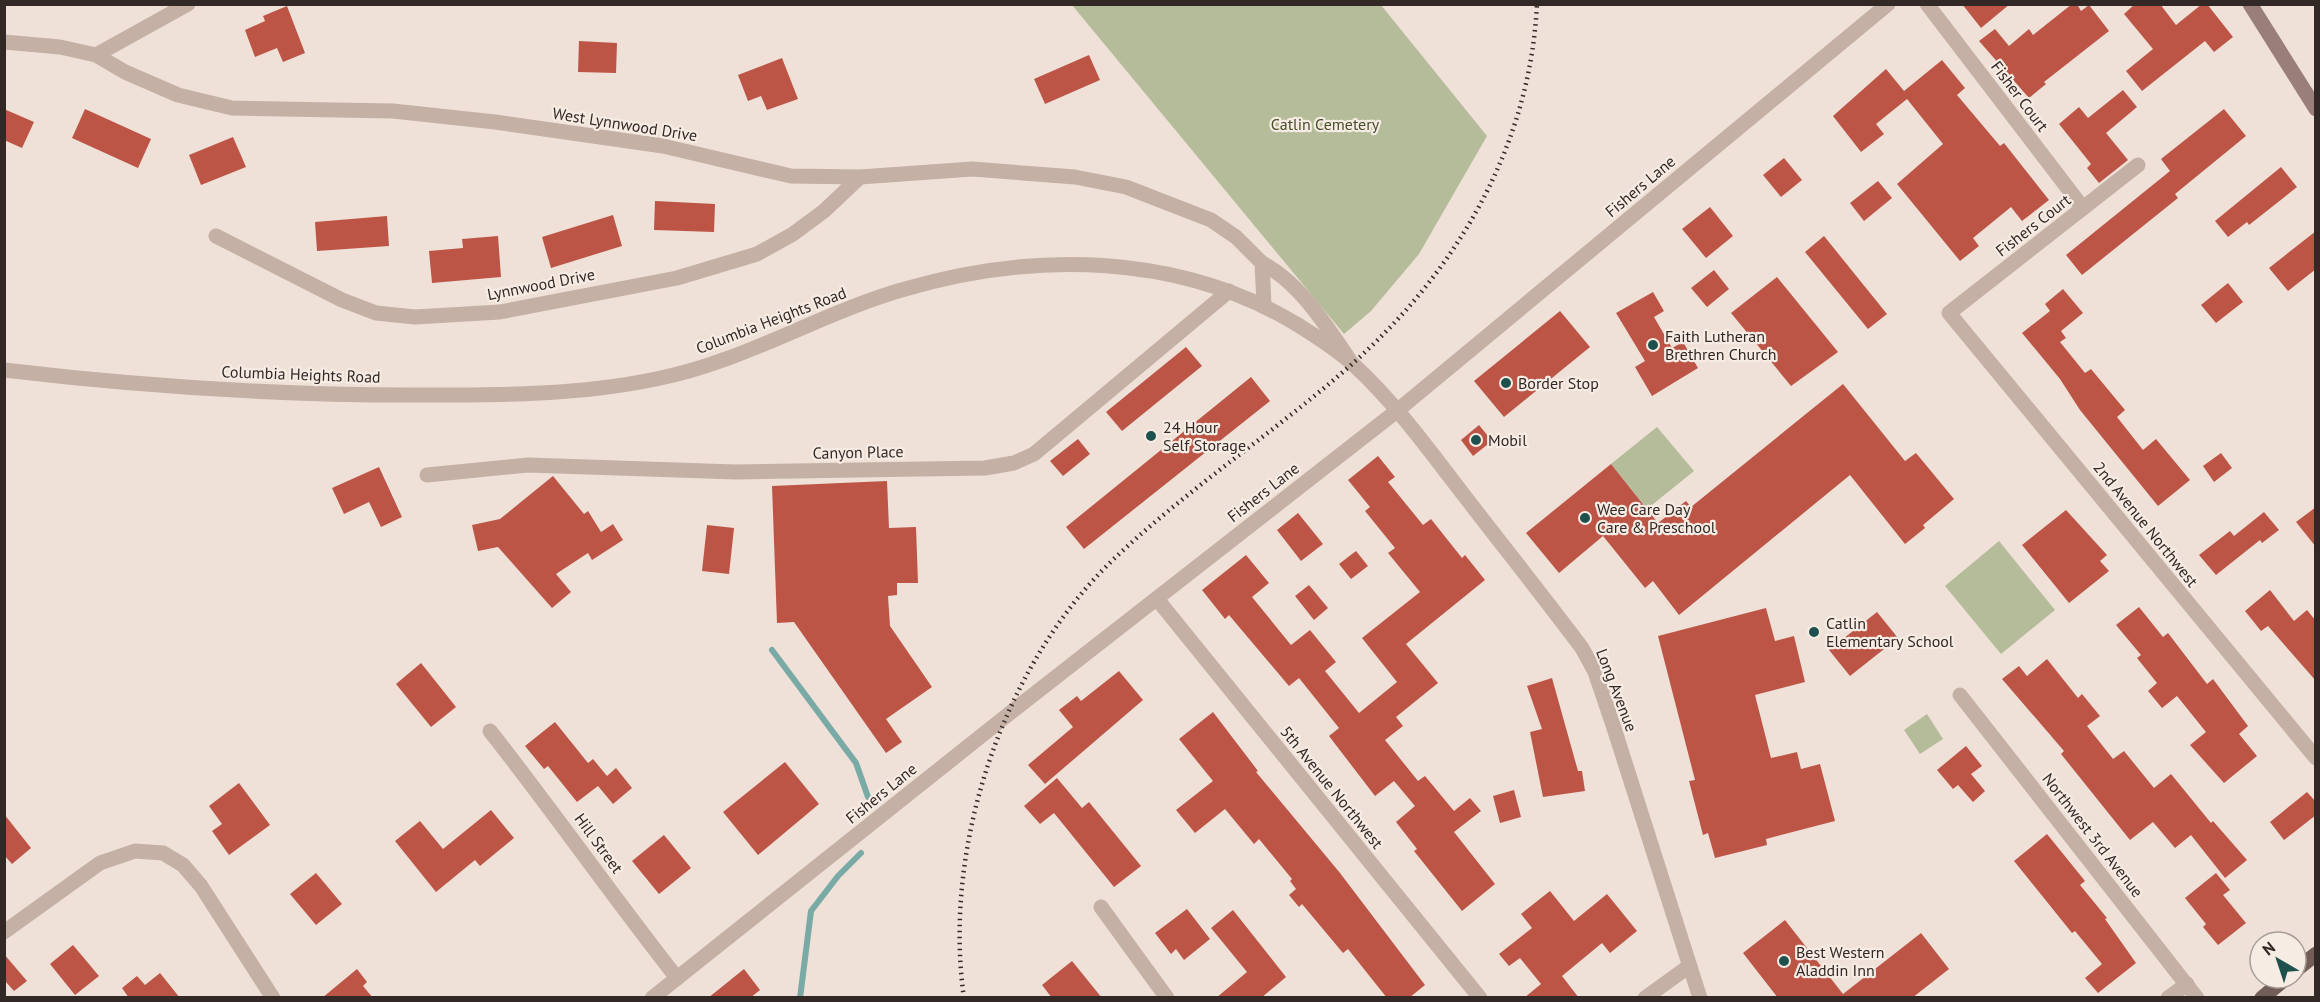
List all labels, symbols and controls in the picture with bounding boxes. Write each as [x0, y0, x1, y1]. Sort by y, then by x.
street label: Fisher Court [1987, 57, 2053, 136]
street label: West Lynnwood Drive [551, 103, 699, 145]
park label: Catlin Cemetery [1271, 114, 1380, 134]
street label: Fishers Lane [1601, 151, 1679, 221]
street label: Fishers Court [1991, 189, 2075, 261]
street label: Lynnwood Drive [486, 264, 596, 304]
street label: Columbia Heights Road [693, 282, 849, 358]
place label: Faith Lutheran Brethren Church [1665, 326, 1777, 364]
marker: Faith Lutheran Brethren Church [1646, 338, 1660, 352]
street label: Columbia Heights Road [221, 361, 381, 387]
place label: Border Stop [1518, 373, 1599, 393]
marker: Border Stop [1499, 376, 1513, 390]
place label: 24 Hour Self Storage [1163, 417, 1246, 455]
marker: 24 Hour Self Storage [1144, 429, 1158, 443]
place label: Mobil [1488, 430, 1527, 450]
marker: Mobil [1469, 433, 1483, 447]
street label: Canyon Place [812, 441, 904, 463]
street label: 2nd Avenue Northwest [2089, 457, 2203, 591]
street label: Fishers Lane [1223, 458, 1303, 526]
place label: Wee Care Day Care & Preschool [1597, 499, 1716, 537]
marker: Wee Care Day Care & Preschool [1578, 511, 1592, 525]
place label: Catlin Elementary School [1826, 613, 1954, 651]
marker: Catlin Elementary School [1807, 625, 1821, 639]
street label: Long Avenue [1592, 646, 1642, 734]
street label: 5th Avenue Northwest [1276, 722, 1388, 853]
street label: Fishers Lane [842, 758, 920, 828]
street label: Northwest 3rd Avenue [2038, 769, 2148, 901]
street label: Hill Street [570, 809, 628, 877]
north arrow [2248, 930, 2308, 990]
text: N [2258, 937, 2279, 959]
place label: Best Western Aladdin Inn [1796, 942, 1885, 980]
marker: Best Western Aladdin Inn [1777, 954, 1791, 968]

